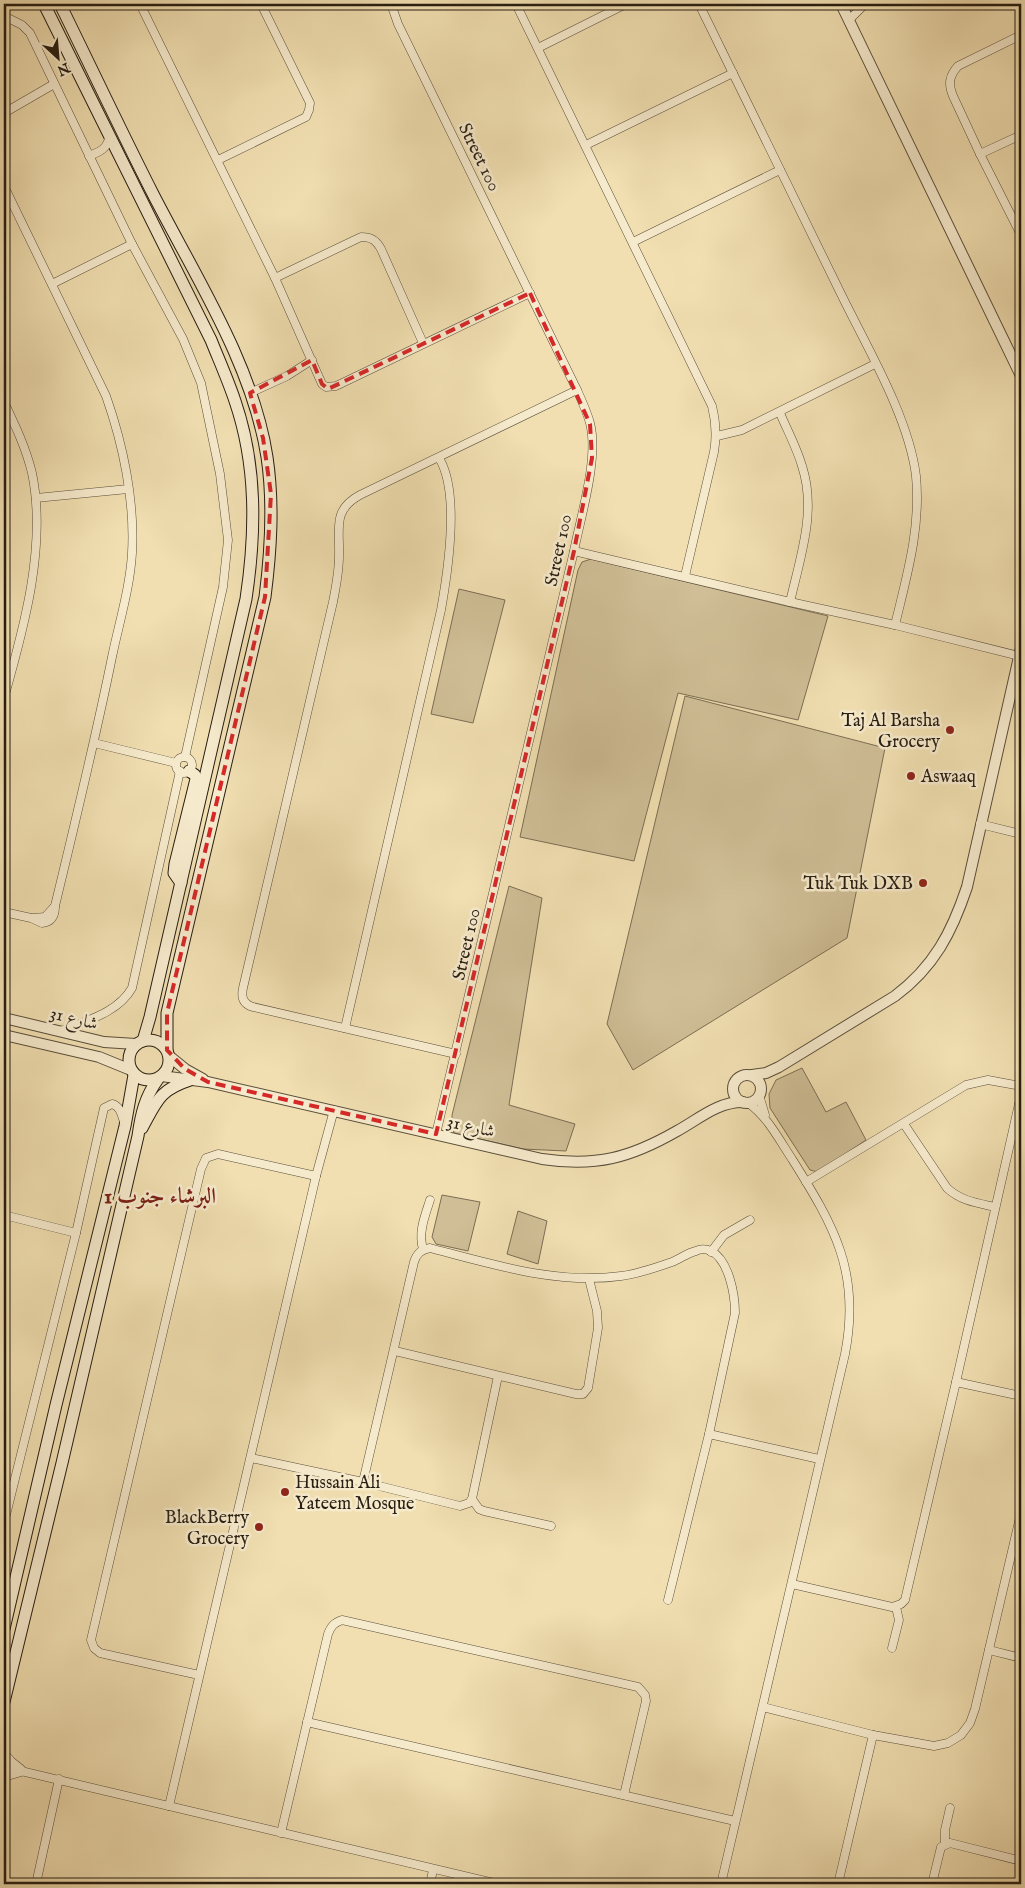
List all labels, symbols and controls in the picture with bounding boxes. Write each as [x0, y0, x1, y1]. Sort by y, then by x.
north arrow [32, 32, 82, 82]
text: N [54, 58, 74, 80]
street label: Street 100 [452, 120, 505, 195]
street label: Street 100 [541, 512, 578, 588]
place label: Taj Al Barsha Grocery [841, 710, 940, 754]
marker: Taj Al Barsha Grocery [944, 724, 956, 736]
place label: Aswaaq [920, 766, 977, 789]
marker: Aswaaq [905, 770, 917, 782]
place label: Tuk Tuk DXB [804, 873, 913, 896]
marker: Tuk Tuk DXB [917, 877, 929, 889]
street label: Street 100 [448, 906, 487, 982]
street label: شارع 31 [47, 1002, 100, 1038]
street label: شارع 31 [444, 1111, 497, 1146]
district label: البرشاء جنوب 1 [104, 1183, 216, 1211]
place label: Hussain Ali Yateem Mosque [295, 1472, 414, 1516]
marker: Hussain Ali Yateem Mosque [279, 1486, 291, 1498]
place label: BlackBerry Grocery [165, 1507, 249, 1551]
marker: BlackBerry Grocery [253, 1521, 265, 1533]

